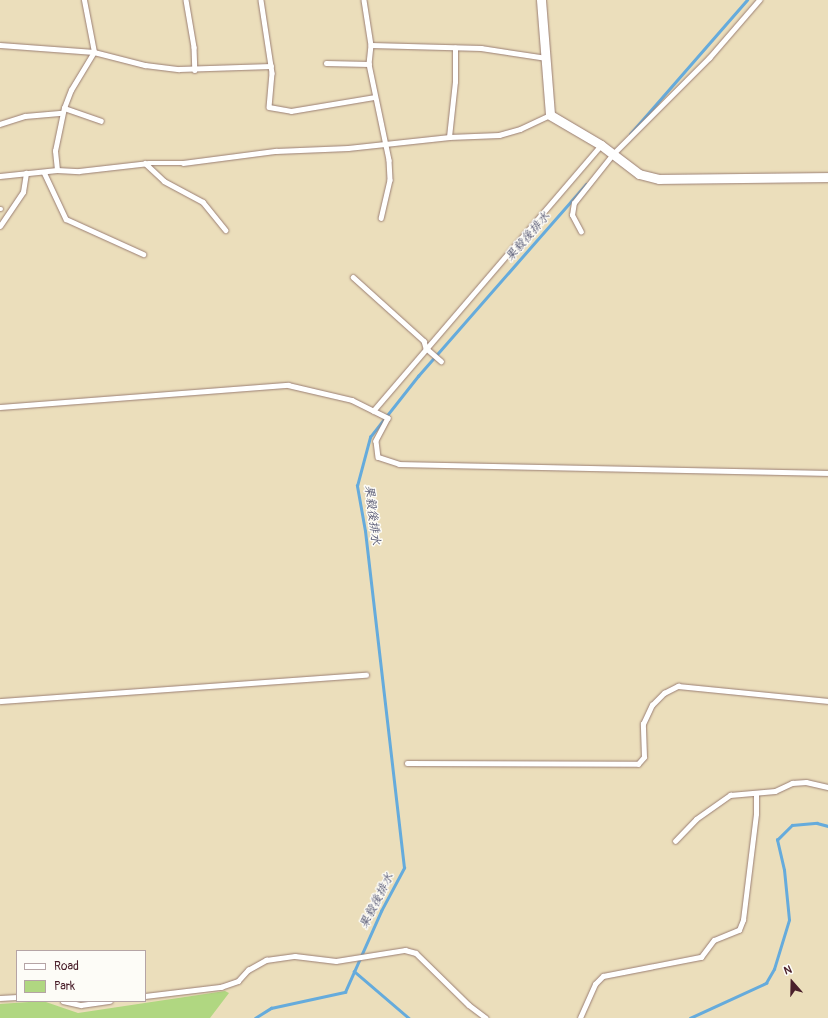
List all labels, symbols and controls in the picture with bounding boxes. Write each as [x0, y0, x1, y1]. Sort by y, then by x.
water label: 果毅後排水 [503, 210, 553, 264]
water label: 果毅後排水 [361, 484, 383, 546]
water label: 果毅後排水 [357, 871, 397, 931]
legend [16, 950, 146, 1002]
text: Road [54, 959, 79, 974]
north arrow [772, 962, 812, 1002]
text: N [782, 963, 793, 978]
text: Park [54, 979, 75, 994]

